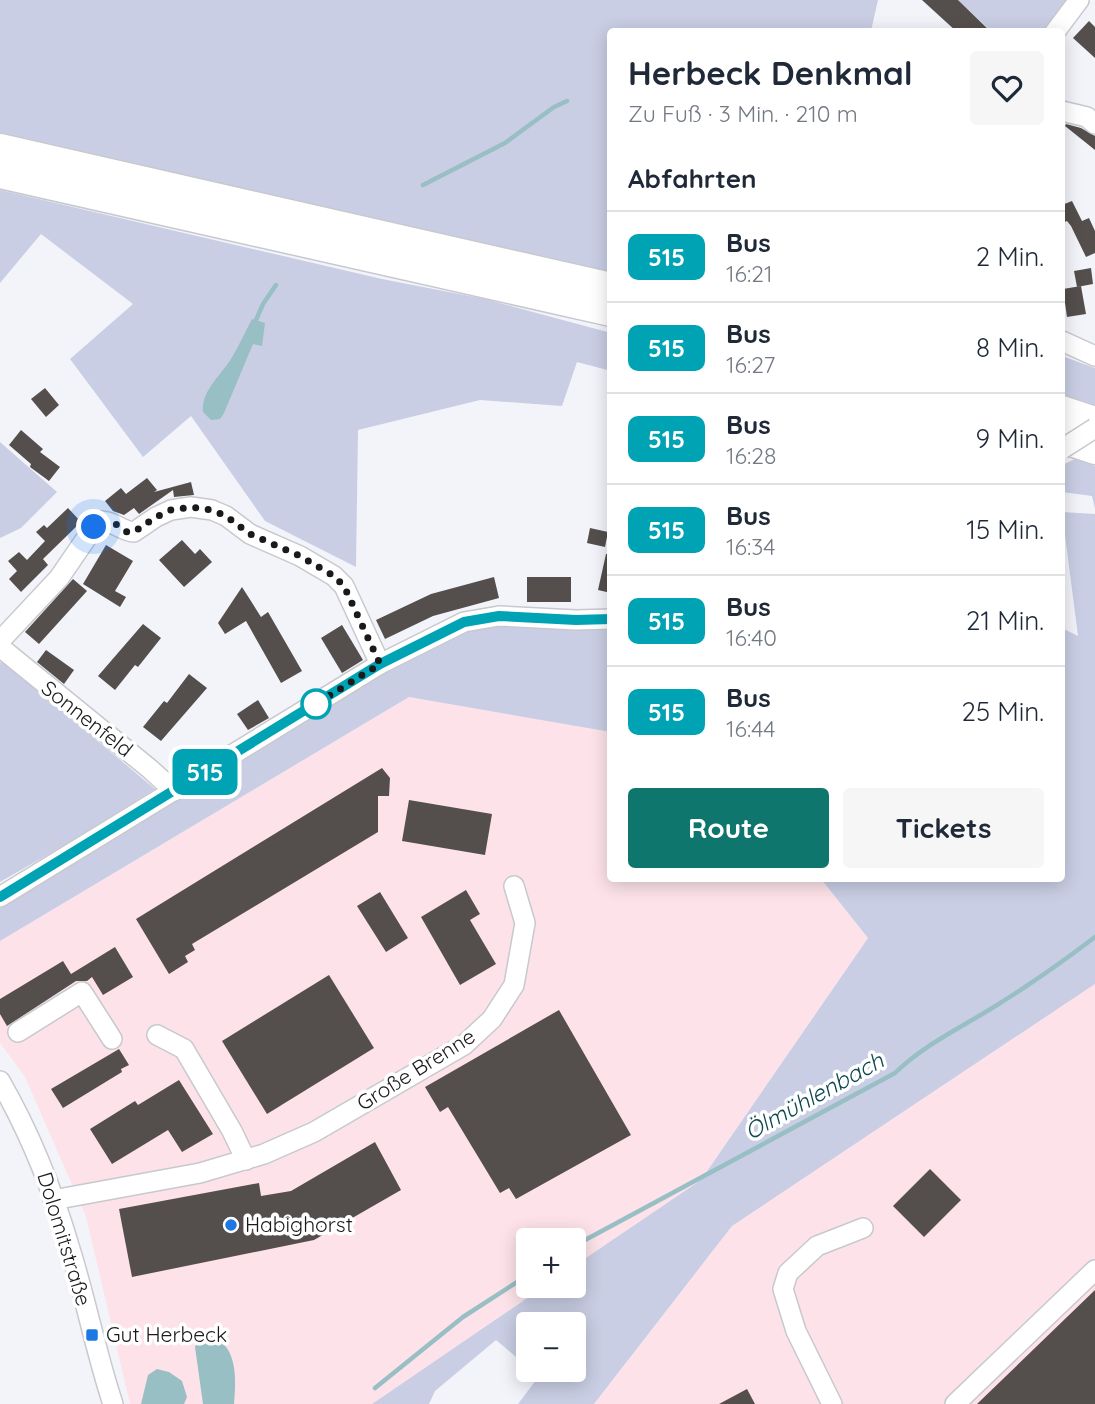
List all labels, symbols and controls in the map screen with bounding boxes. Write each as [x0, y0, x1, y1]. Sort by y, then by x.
button: heart [970, 51, 1044, 125]
text: Herbeck Denkmal [628, 52, 913, 93]
text: Zu Fuß · 3 Min. · 210 m [628, 99, 858, 128]
text: Abfahrten [628, 162, 757, 195]
text: Bus [726, 226, 771, 259]
text: 2 Min. [976, 240, 1044, 273]
text: 515 [648, 242, 685, 272]
text: 16:21 [726, 259, 772, 288]
text: Bus [726, 317, 771, 350]
text: 8 Min. [976, 331, 1044, 364]
text: 515 [648, 333, 685, 363]
text: 16:27 [726, 350, 775, 379]
text: Bus [726, 408, 771, 441]
text: 9 Min. [976, 422, 1044, 455]
text: 515 [648, 424, 685, 454]
text: 16:28 [726, 441, 776, 470]
text: Bus [726, 499, 771, 532]
your location [76, 509, 111, 544]
text: 15 Min. [966, 513, 1044, 546]
text: 515 [648, 515, 685, 545]
text: 16:34 [726, 532, 775, 561]
text: Bus [726, 590, 771, 623]
text: 21 Min. [966, 604, 1044, 637]
text: 515 [648, 606, 685, 636]
text: 16:40 [726, 623, 777, 652]
street label: Sonnenfeld [37, 674, 138, 762]
text: Bus [726, 681, 771, 714]
unlabelled marker [301, 689, 331, 719]
text: 25 Min. [962, 695, 1044, 728]
text: 515 [648, 697, 685, 727]
text: 16:44 [726, 714, 775, 743]
line badge: 515 [165, 749, 245, 795]
text: 515 [187, 757, 223, 787]
button: Route [628, 788, 829, 868]
button: Tickets [843, 788, 1044, 868]
street label: Große Brenne [352, 1022, 479, 1116]
water label: Ölmühlenbach [739, 1045, 889, 1146]
street label: Dolomitstraße [32, 1169, 98, 1309]
place label: Habighorst [245, 1211, 353, 1237]
marker: Habighorst [223, 1217, 239, 1233]
map controls [516, 1228, 586, 1382]
button: + [516, 1228, 586, 1298]
button: − [516, 1312, 586, 1382]
place label: Gut Herbeck [106, 1321, 227, 1347]
marker: Gut Herbeck [84, 1327, 100, 1343]

